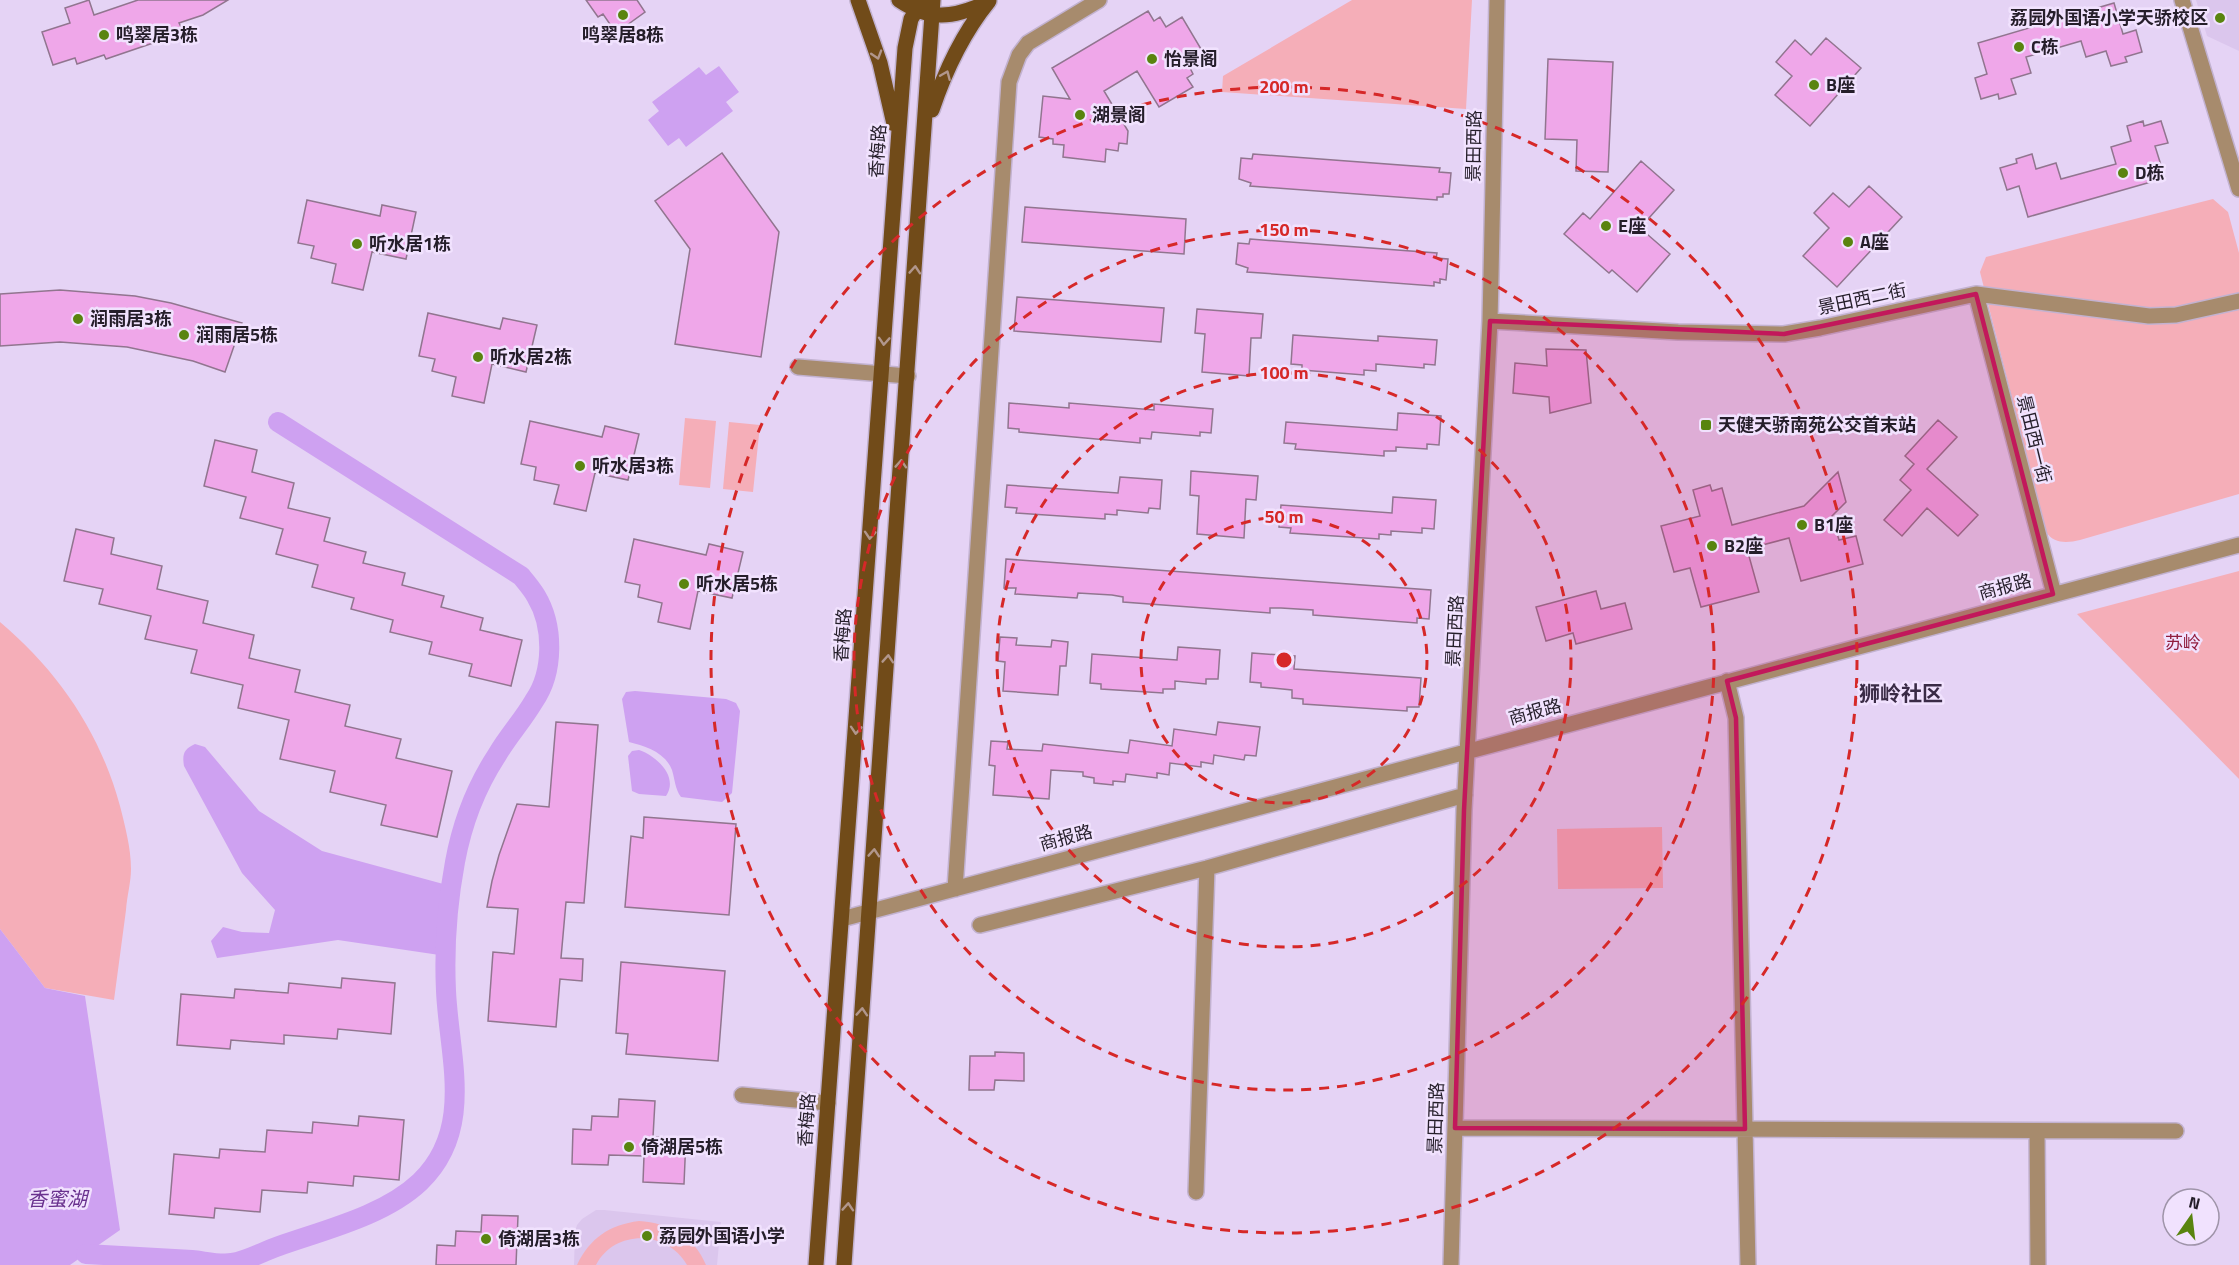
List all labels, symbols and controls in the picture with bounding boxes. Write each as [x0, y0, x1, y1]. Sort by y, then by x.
place label: 荔园外国语小学天骄校区 [2010, 4, 2208, 31]
marker: 鸣翠居8栋 [616, 8, 630, 22]
marker: 荔园外国语小学天骄校区 [2213, 11, 2227, 25]
place label: 鸣翠居3栋 [116, 21, 198, 48]
place label: 鸣翠居8栋 [582, 21, 664, 48]
marker: 鸣翠居3栋 [97, 28, 111, 42]
place label: C栋 [2031, 33, 2059, 60]
marker: C栋 [2012, 40, 2026, 54]
place label: 怡景阁 [1164, 45, 1218, 72]
one-way arrow [870, 49, 882, 60]
marker: 怡景阁 [1145, 52, 1159, 66]
one-way arrow [938, 70, 950, 81]
place label: B座 [1826, 71, 1855, 98]
text: 200 m [1259, 73, 1309, 100]
marker: B座 [1807, 78, 1821, 92]
place label: 湖景阁 [1092, 101, 1146, 128]
marker: 湖景阁 [1073, 108, 1087, 122]
street label: 景田西路 [1459, 110, 1488, 182]
street label: 香梅路 [862, 123, 893, 179]
place label: D栋 [2135, 159, 2164, 186]
marker: D栋 [2116, 166, 2130, 180]
place label: E座 [1618, 212, 1646, 239]
text: 150 m [1259, 216, 1309, 243]
marker: E座 [1599, 219, 1613, 233]
place label: A座 [1860, 228, 1889, 255]
place label: 听水居1栋 [369, 230, 451, 257]
marker: A座 [1841, 235, 1855, 249]
marker: 听水居1栋 [350, 237, 364, 251]
one-way arrow [909, 265, 922, 274]
street label: 景田西二街 [1815, 276, 1909, 321]
place label: 润雨居3栋 [90, 305, 172, 332]
marker: 润雨居3栋 [71, 312, 85, 326]
place label: 润雨居5栋 [196, 321, 278, 348]
marker: 润雨居5栋 [177, 328, 191, 342]
one-way arrow [877, 336, 890, 345]
place label: 听水居2栋 [490, 343, 572, 370]
marker: 听水居2栋 [471, 350, 485, 364]
text: 100 m [1259, 359, 1309, 386]
street label: 景田西一街 [2010, 392, 2058, 486]
place label: 天健天骄南苑公交首末站 [1718, 411, 1916, 438]
marker: 天健天骄南苑公交首末站 [1699, 418, 1713, 432]
place label: 听水居3栋 [592, 452, 674, 479]
marker: 听水居3栋 [573, 459, 587, 473]
one-way arrow [895, 460, 908, 469]
text: 50 m [1264, 503, 1304, 530]
place label: B1座 [1814, 511, 1853, 538]
marker: B1座 [1795, 518, 1809, 532]
one-way arrow [863, 531, 876, 540]
place label: B2座 [1724, 532, 1763, 559]
marker: B2座 [1705, 539, 1719, 553]
street label: 商报路 [1975, 566, 2034, 607]
place label: 听水居5栋 [696, 570, 778, 597]
marker: 听水居5栋 [677, 577, 691, 591]
street label: 景田西路 [1439, 594, 1470, 668]
street label: 香梅路 [827, 607, 858, 663]
park label: 苏岭 [2165, 629, 2201, 656]
centre of rings [1274, 650, 1294, 670]
one-way arrow [881, 654, 894, 663]
district label: 狮岭社区 [1859, 677, 1943, 709]
street label: 商报路 [1505, 691, 1564, 732]
one-way arrow [850, 725, 863, 734]
street label: 商报路 [1036, 817, 1095, 858]
one-way arrow [867, 849, 880, 858]
one-way arrow [856, 1008, 869, 1017]
street label: 景田西路 [1421, 1082, 1450, 1154]
street label: 香梅路 [791, 1092, 822, 1148]
place label: 倚湖居5栋 [641, 1133, 723, 1160]
marker: 倚湖居5栋 [622, 1140, 636, 1154]
water label: 香蜜湖 [27, 1183, 90, 1214]
north arrow [2161, 1187, 2221, 1247]
text: N [2186, 1189, 2203, 1215]
one-way arrow [841, 1202, 854, 1211]
place label: 荔园外国语小学 [659, 1222, 785, 1249]
place label: 倚湖居3栋 [498, 1225, 580, 1252]
marker: 荔园外国语小学 [640, 1229, 654, 1243]
marker: 倚湖居3栋 [479, 1232, 493, 1246]

